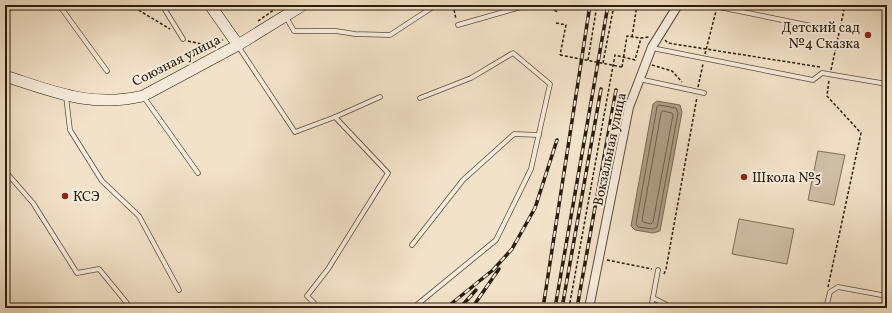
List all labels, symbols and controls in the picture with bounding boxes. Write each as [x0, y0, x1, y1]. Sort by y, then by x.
place label: Детский сад №4 Сказка [782, 19, 860, 54]
marker: Детский сад №4 Сказка [863, 30, 873, 40]
street label: Союзная улица [129, 31, 224, 92]
street label: Вокзальная улица [589, 91, 632, 208]
place label: Школа №5 [752, 169, 821, 188]
marker: Школа №5 [739, 172, 749, 182]
place label: КСЭ [73, 188, 100, 207]
marker: КСЭ [60, 191, 70, 201]

